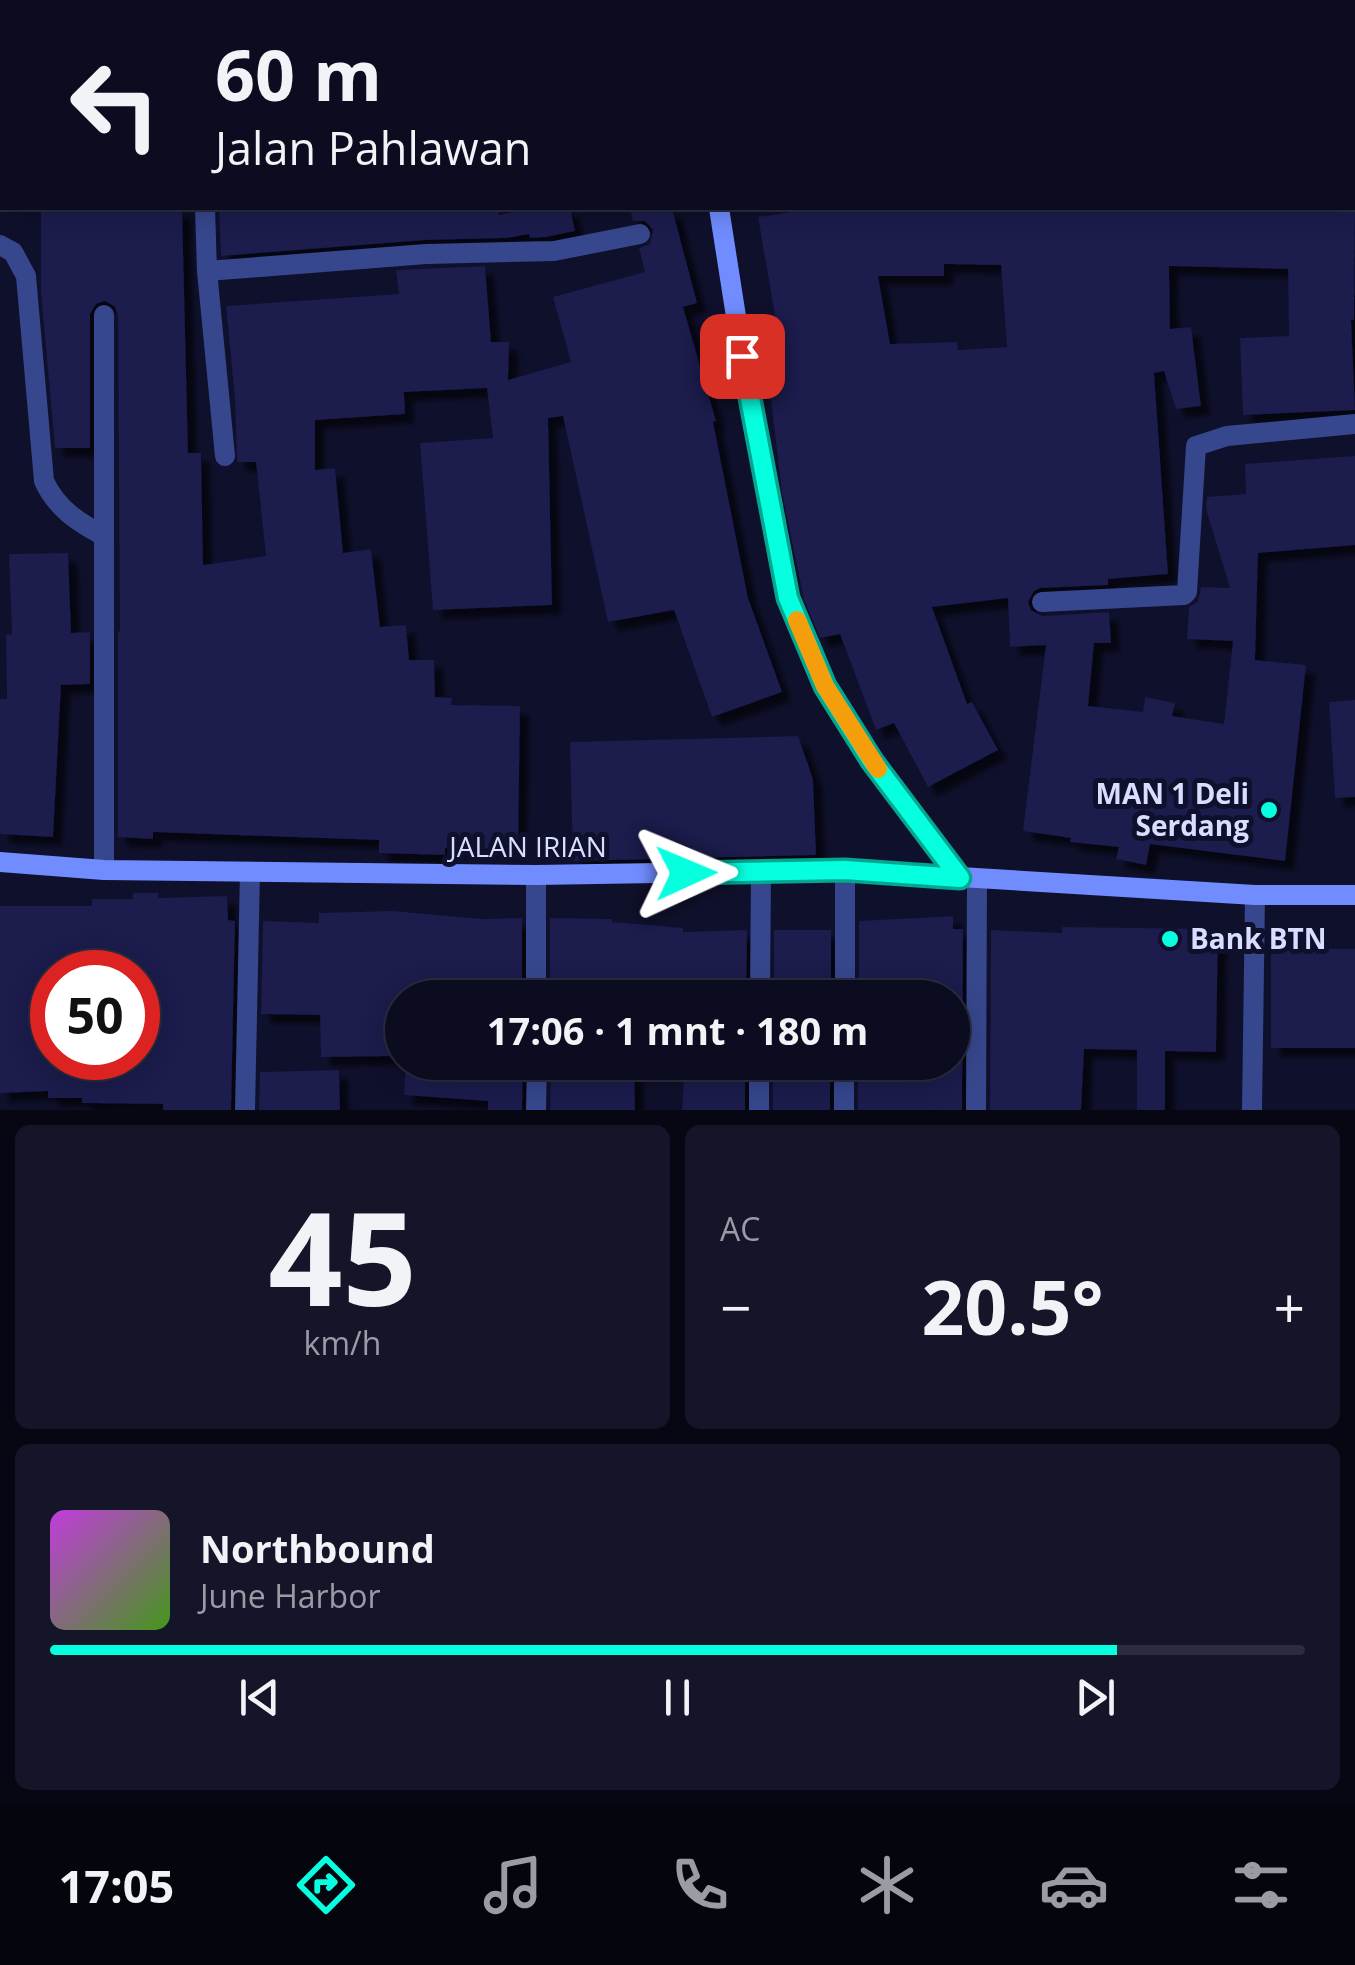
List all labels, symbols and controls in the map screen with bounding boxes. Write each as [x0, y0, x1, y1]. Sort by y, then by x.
text: 60 m [215, 26, 382, 122]
icon: left [50, 40, 180, 170]
text: Jalan Pahlawan [215, 117, 531, 178]
pin [700, 314, 785, 399]
icon: arrive [715, 329, 770, 384]
place label: MAN 1 Deli Serdang [1096, 774, 1249, 844]
marker: MAN 1 Deli Serdang [1258, 799, 1280, 821]
position arrow [634, 821, 738, 925]
street label: JALAN IRIAN [446, 827, 607, 865]
place label: Bank BTN [1190, 919, 1327, 957]
marker: Bank BTN [1159, 928, 1181, 950]
speed limit sign: 50 [30, 950, 160, 1080]
text: 17:06 · 1 mnt · 180 m [487, 1004, 868, 1056]
text: 45 [268, 1167, 417, 1344]
text: AC [720, 1207, 760, 1250]
text: 20.5° [921, 1255, 1104, 1357]
text: − [720, 1269, 751, 1344]
text: + [1274, 1269, 1305, 1344]
text: km/h [304, 1321, 381, 1364]
text: Northbound [200, 1522, 435, 1574]
text: June Harbor [200, 1574, 380, 1617]
icon: previous [232, 1670, 287, 1725]
icon: pause [650, 1670, 705, 1725]
icon: next [1068, 1670, 1123, 1725]
icon: directions [291, 1850, 361, 1920]
icon: music [478, 1850, 548, 1920]
icon: phone [665, 1850, 735, 1920]
icon: climate [852, 1850, 922, 1920]
icon: car [1039, 1850, 1109, 1920]
icon: filters [1226, 1850, 1296, 1920]
text: 17:05 [59, 1855, 174, 1916]

